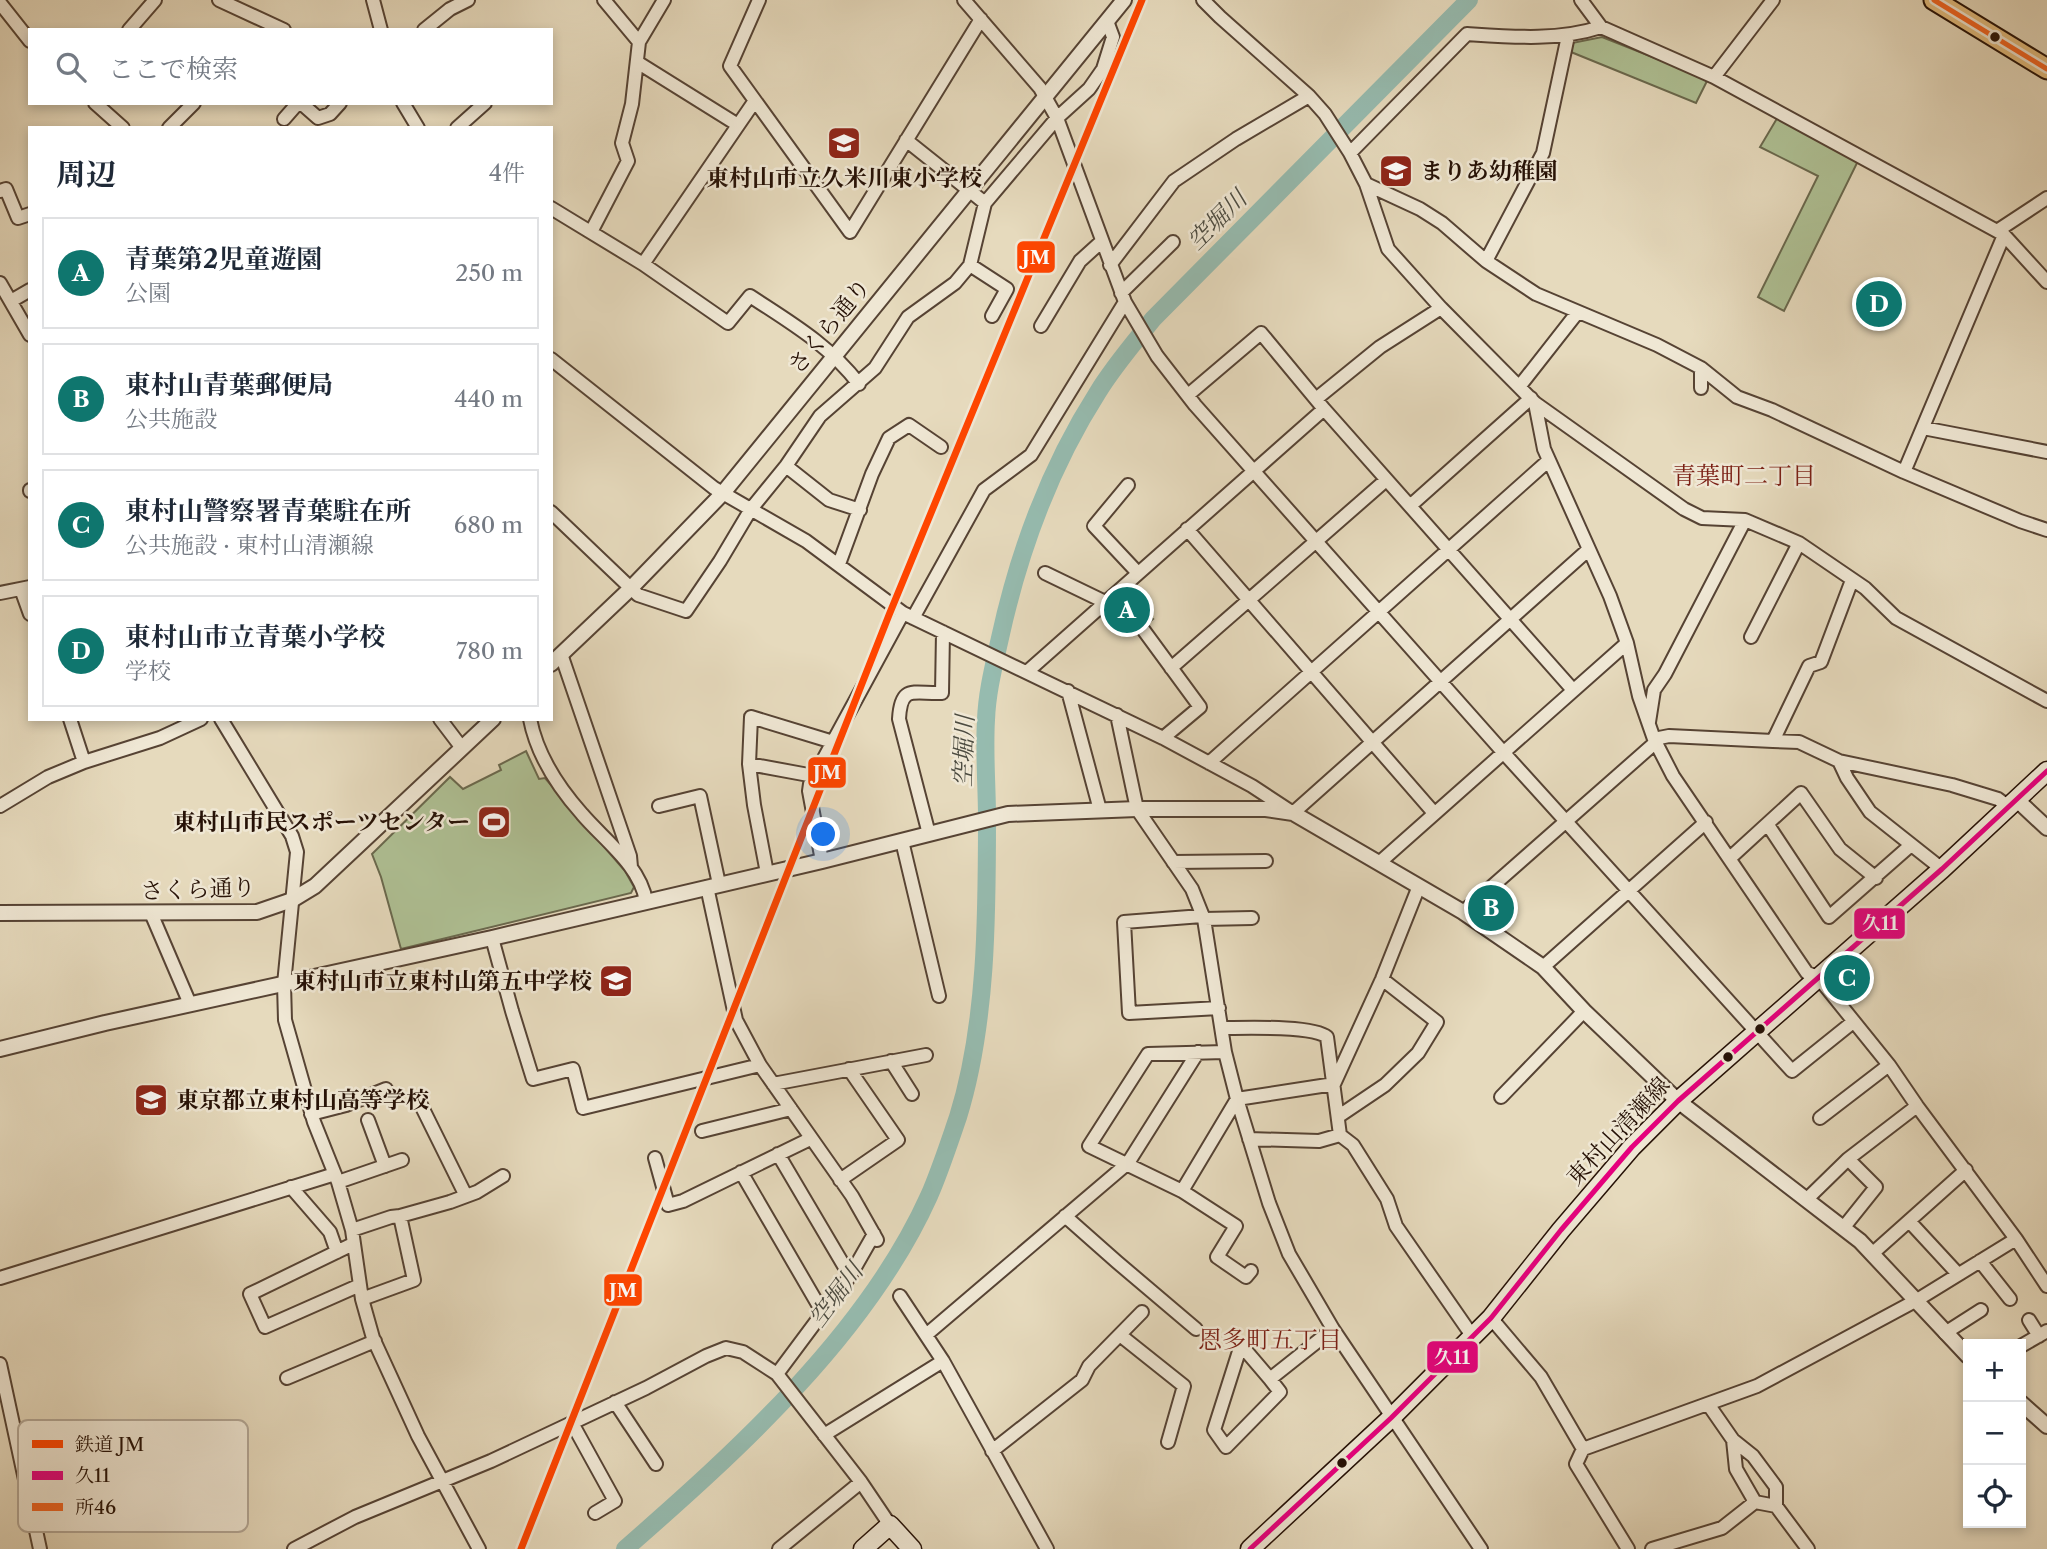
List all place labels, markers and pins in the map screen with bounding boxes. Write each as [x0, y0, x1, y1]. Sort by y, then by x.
unlabelled marker [1988, 30, 2002, 44]
school or university icon: 東村山市立久米川東小学校 [825, 124, 863, 162]
school or university icon: まりあ幼稚園 [1377, 152, 1415, 190]
place label: まりあ幼稚園 [1420, 157, 1558, 185]
place label: 東村山市立久米川東小学校 [706, 164, 982, 192]
pin: D [1856, 278, 1902, 330]
pin: A [1104, 584, 1150, 636]
sports icon: 東村山市民スポーツセンター [475, 803, 513, 841]
place label: 東村山市民スポーツセンター [173, 808, 470, 836]
pin: B [1468, 882, 1514, 934]
pin: C [1824, 952, 1870, 1004]
school or university icon: 東村山市立東村山第五中学校 [597, 962, 635, 1000]
place label: 東村山市立東村山第五中学校 [293, 967, 592, 995]
unlabelled marker [1753, 1022, 1767, 1036]
unlabelled marker [1721, 1050, 1735, 1064]
school or university icon: 東京都立東村山高等学校 [132, 1081, 170, 1119]
place label: 東京都立東村山高等学校 [176, 1086, 429, 1114]
unlabelled marker [1335, 1456, 1349, 1470]

